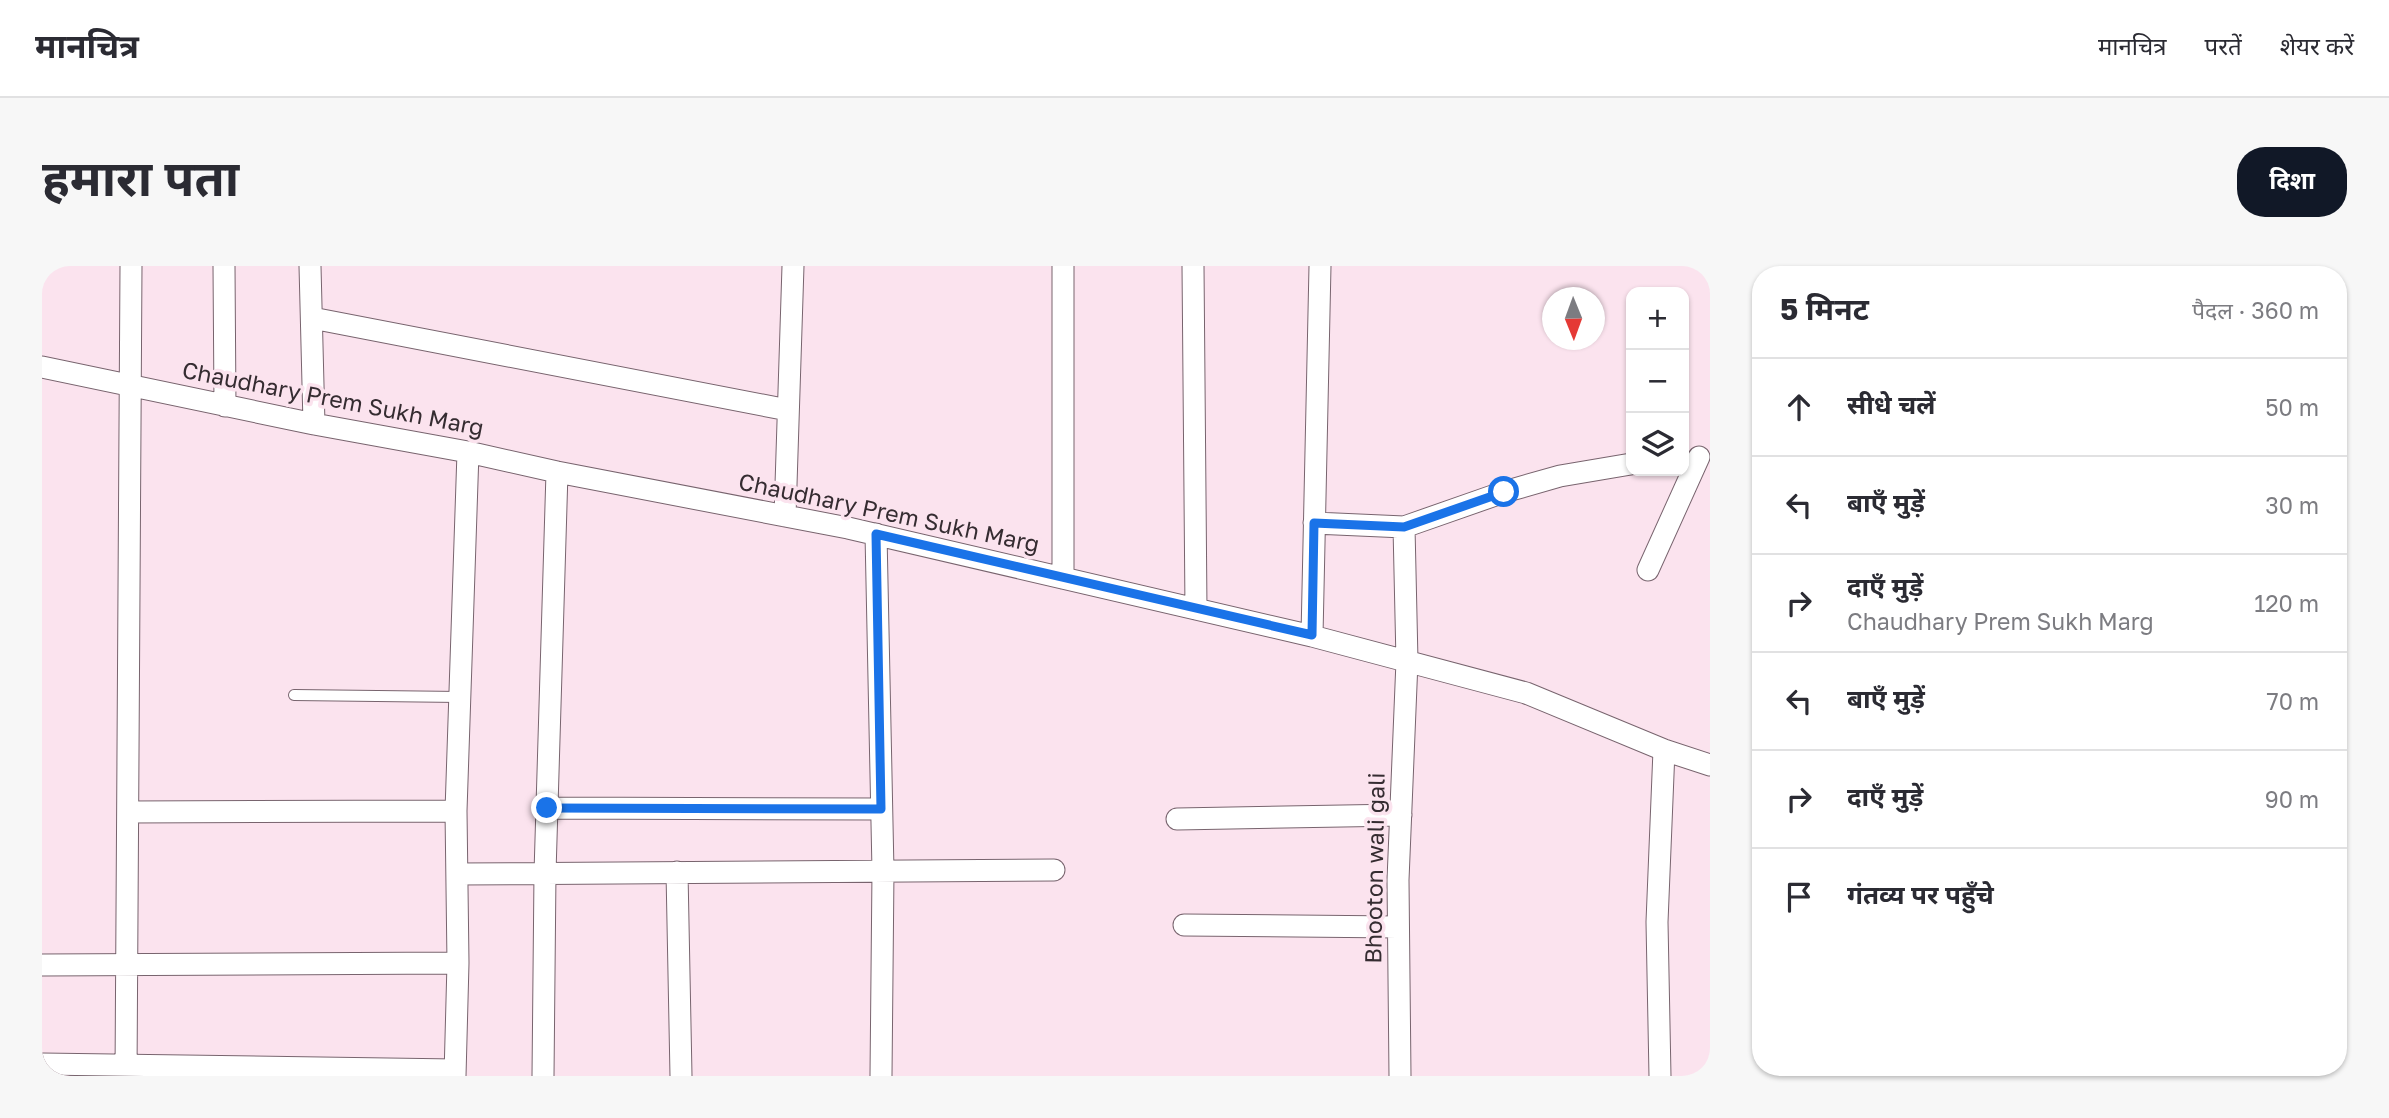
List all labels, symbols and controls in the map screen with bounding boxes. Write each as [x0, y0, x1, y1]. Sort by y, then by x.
text: मानचित्र [35, 26, 139, 65]
text: मानचित्र [2098, 31, 2167, 60]
text: परतें [2205, 31, 2242, 60]
text: शेयर करें [2280, 31, 2354, 60]
button: दिशा [2237, 147, 2347, 217]
text: हमारा पता [42, 148, 239, 207]
north arrow [1542, 287, 1605, 350]
map controls [1626, 287, 1689, 476]
button: + [1626, 287, 1689, 350]
text: 5 मिनट [1780, 291, 1869, 327]
text: पैदल · 360 m [2192, 296, 2319, 324]
button: − [1626, 350, 1689, 413]
street label: Chaudhary Prem Sukh Marg [180, 355, 486, 441]
icon: ahead [1780, 388, 1818, 426]
text: सीधे चलें [1847, 389, 1935, 420]
text: 50 m [2265, 393, 2319, 421]
button: layers [1626, 413, 1689, 476]
street label: Chaudhary Prem Sukh Marg [736, 466, 1042, 558]
route start [1488, 476, 1519, 507]
icon: left [1780, 486, 1818, 524]
text: बाएँ मुड़ें [1847, 487, 1925, 518]
text: 30 m [2265, 491, 2319, 519]
text: दाएँ मुड़ें [1847, 571, 1923, 602]
icon: right [1780, 584, 1818, 622]
text: 120 m [2254, 589, 2319, 617]
text: Chaudhary Prem Sukh Marg [1847, 607, 2154, 635]
icon: left [1780, 682, 1818, 720]
text: बाएँ मुड़ें [1847, 683, 1925, 714]
text: 70 m [2266, 687, 2319, 715]
street label: Bhooton wali gali [1358, 772, 1390, 964]
icon: right [1780, 780, 1818, 818]
text: दाएँ मुड़ें [1847, 781, 1923, 812]
text: 90 m [2265, 785, 2319, 813]
route end [531, 792, 562, 823]
icon: arrive [1780, 878, 1818, 916]
text: गंतव्य पर पहुँचे [1847, 879, 1994, 910]

